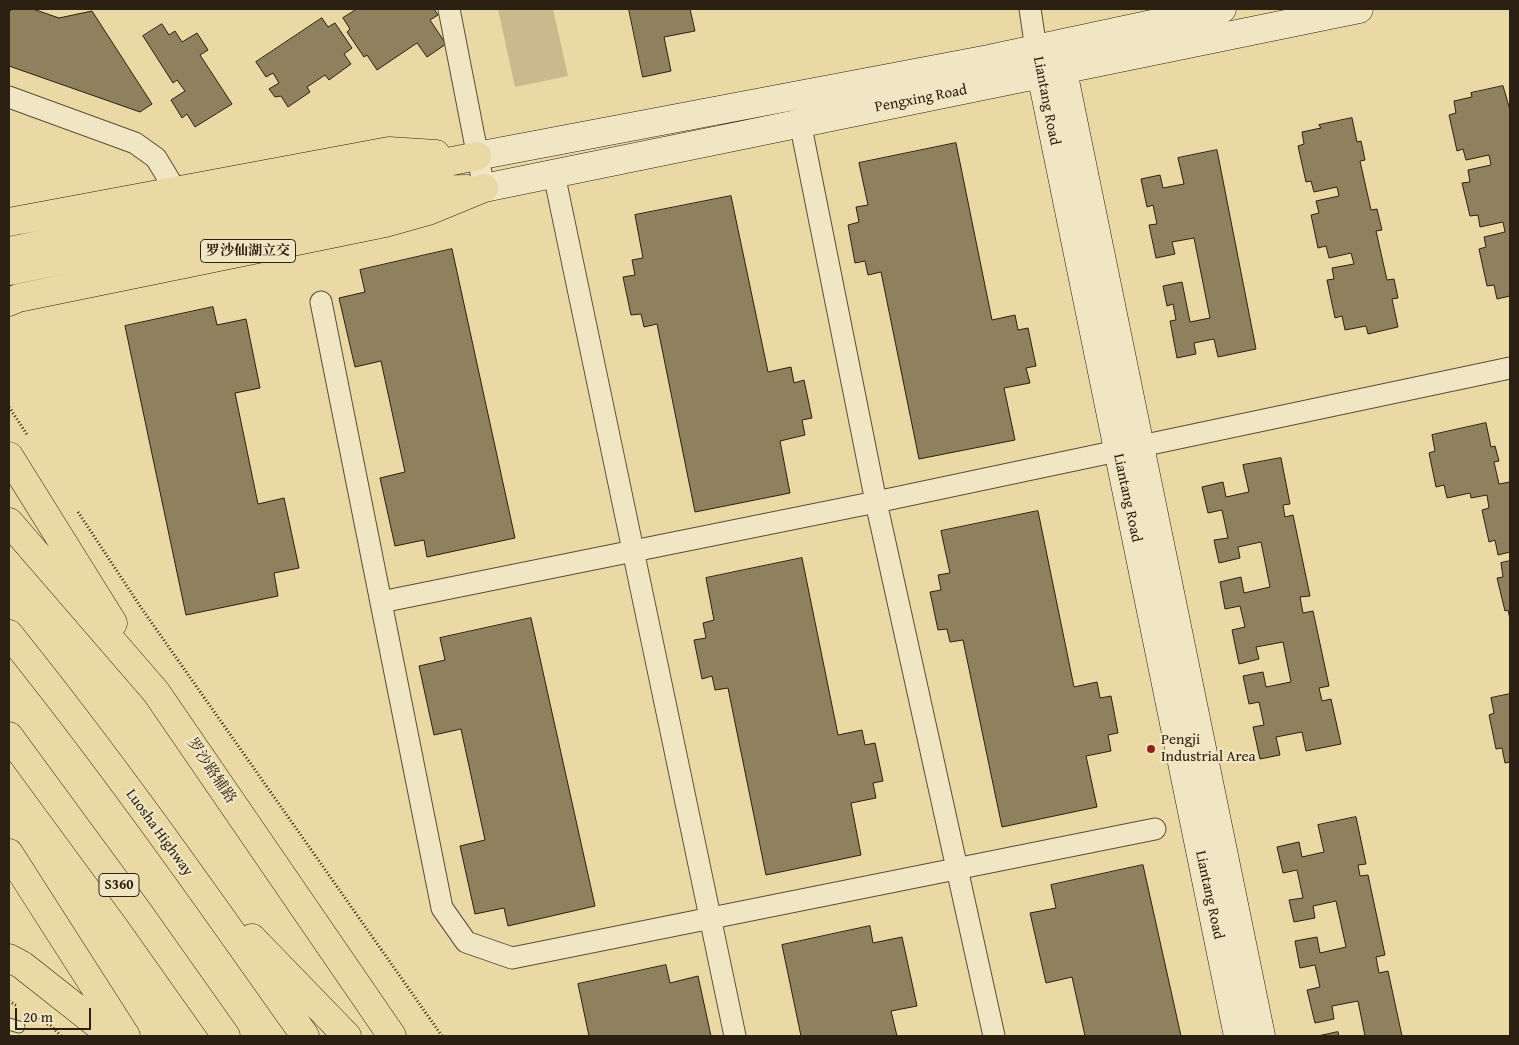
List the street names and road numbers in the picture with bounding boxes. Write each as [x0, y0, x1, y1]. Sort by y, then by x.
street label: Liantang Road [1029, 55, 1063, 147]
street label: Pengxing Road [873, 81, 969, 117]
road number: 罗沙仙湖立交 [200, 240, 296, 262]
street label: Liantang Road [1109, 452, 1145, 544]
street label: 罗沙路辅路 [183, 735, 239, 807]
street label: Luosha Highway [121, 786, 197, 880]
street label: Liantang Road [1191, 849, 1227, 941]
road number: S360 [99, 874, 139, 896]

